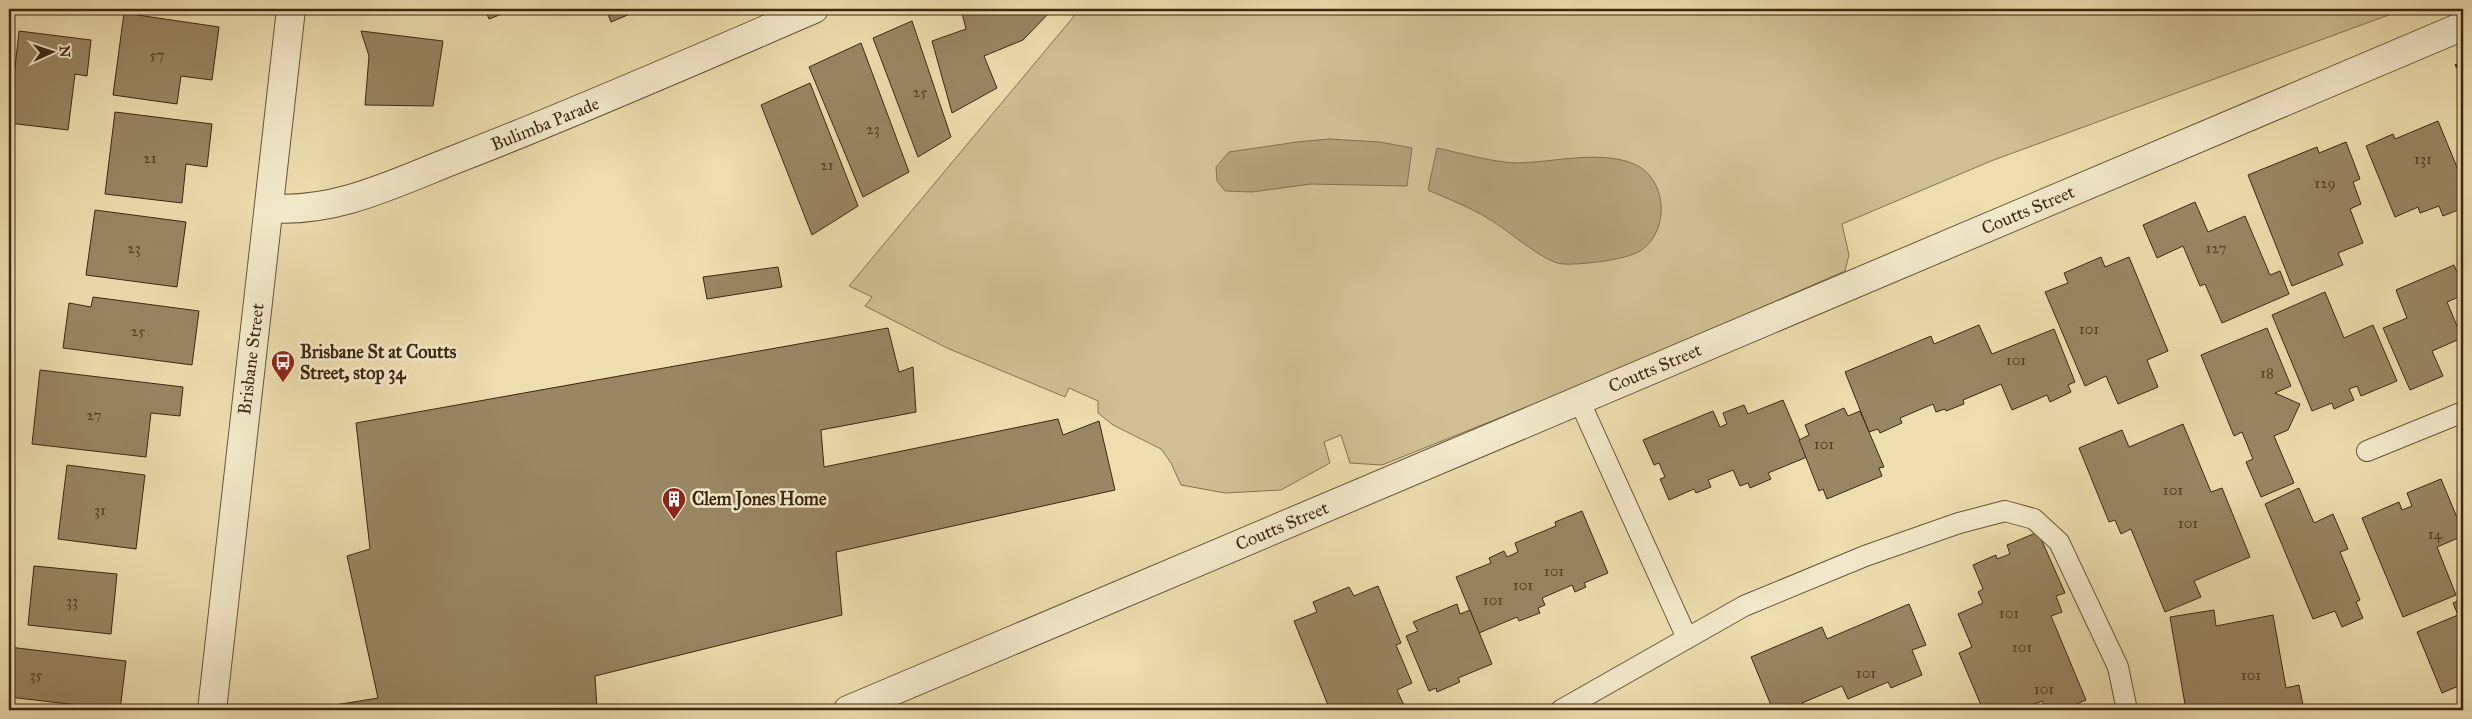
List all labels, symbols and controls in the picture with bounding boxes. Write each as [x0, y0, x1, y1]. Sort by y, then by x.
north arrow [28, 28, 78, 78]
text: N [56, 45, 73, 58]
house number: 57 [150, 46, 164, 64]
house number: 25 [913, 83, 927, 101]
street label: Bulimba Parade [488, 92, 602, 156]
house number: 23 [866, 120, 880, 138]
house number: 21 [143, 149, 157, 167]
house number: 131 [2414, 150, 2432, 168]
house number: 21 [820, 156, 834, 174]
house number: 129 [2314, 174, 2336, 192]
street label: Coutts Street [1978, 180, 2078, 239]
house number: 23 [127, 239, 141, 257]
house number: 127 [2206, 239, 2226, 257]
street label: Brisbane Street [233, 301, 269, 416]
house number: 101 [2079, 320, 2099, 338]
house number: 25 [131, 322, 145, 340]
street label: Coutts Street [1605, 338, 1705, 397]
place label: Brisbane St at Coutts Street, stop 34 [300, 341, 457, 385]
bus stop icon: Brisbane St at Coutts Street, stop 34 [270, 349, 296, 383]
house number: 101 [2006, 351, 2026, 369]
house number: 18 [2260, 364, 2274, 382]
house number: 27 [87, 406, 102, 424]
house number: 101 [1814, 435, 1834, 453]
house number: 101 [2163, 481, 2183, 499]
building icon: Clem Jones Home [661, 486, 687, 520]
place label: Clem Jones Home [692, 488, 827, 511]
street label: Coutts Street [1232, 496, 1332, 555]
house number: 31 [94, 501, 106, 519]
house number: 101 [2178, 514, 2198, 532]
house number: 14 [2428, 525, 2443, 543]
house number: 101 [1544, 562, 1564, 580]
house number: 101 [1513, 576, 1533, 594]
house number: 101 [1483, 591, 1503, 609]
house number: 33 [66, 592, 78, 610]
house number: 101 [1999, 604, 2019, 622]
house number: 101 [2012, 638, 2032, 656]
house number: 101 [1856, 664, 1876, 682]
house number: 35 [30, 666, 43, 684]
house number: 101 [2241, 666, 2261, 684]
house number: 101 [2034, 680, 2054, 698]

